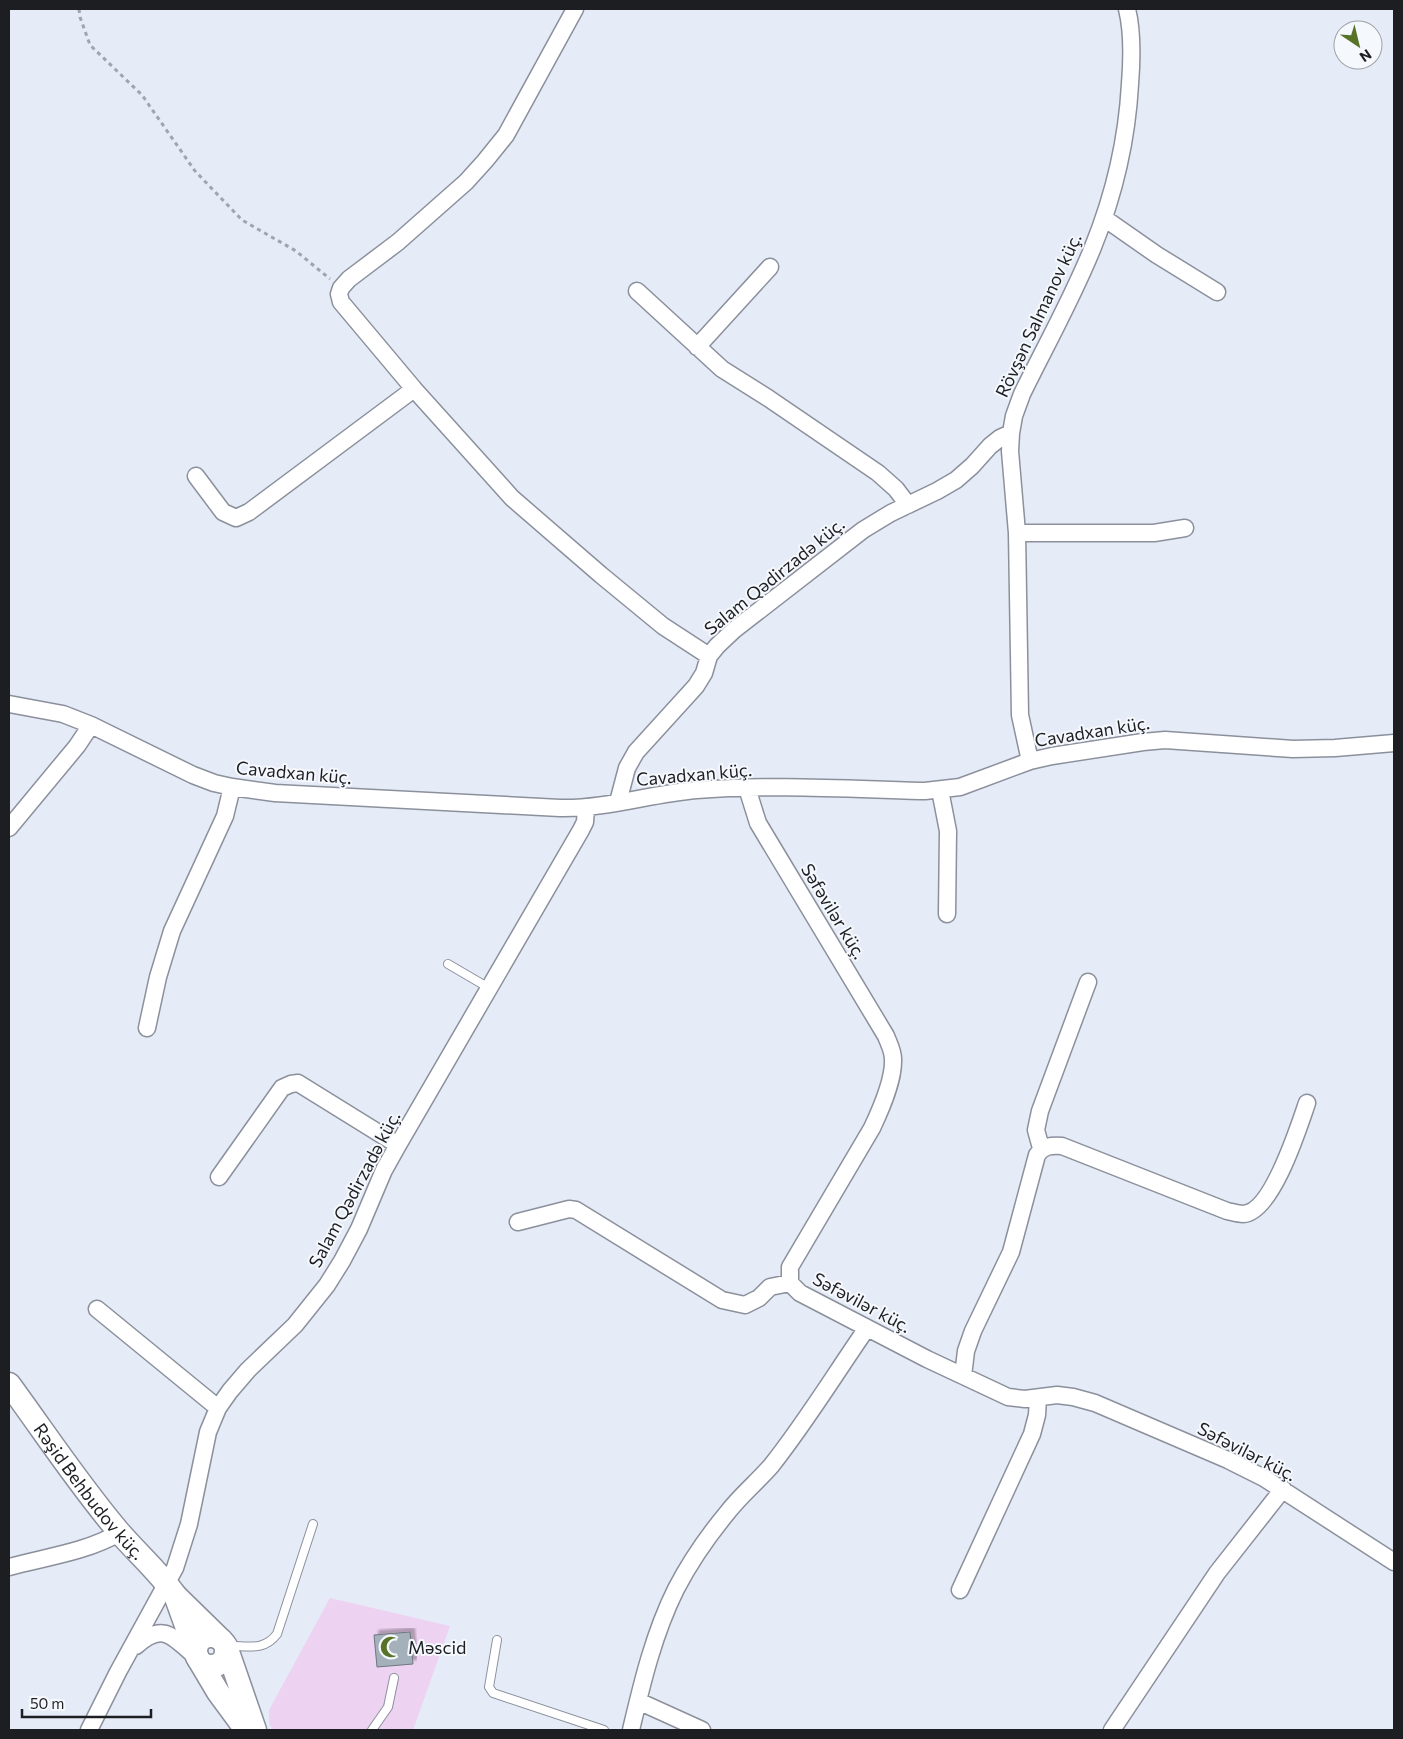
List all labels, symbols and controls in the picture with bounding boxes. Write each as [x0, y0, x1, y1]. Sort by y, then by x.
north arrow [1333, 20, 1383, 70]
text: N [1357, 46, 1375, 66]
street label: Rövşən Salmanov küç. [990, 229, 1086, 401]
street label: Salam Qədirzadə küç. [699, 513, 849, 639]
street label: Cavadxan küç. [1033, 711, 1151, 751]
street label: Cavadxan küç. [235, 756, 353, 788]
street label: Cavadxan küç. [635, 758, 753, 790]
street label: Səfəvilər küç. [797, 859, 871, 963]
street label: Salam Qədirzadə küç. [303, 1107, 405, 1271]
street label: Səfəvilər küç. [809, 1267, 915, 1337]
street label: Səfəvilər küç. [1194, 1417, 1300, 1485]
street label: Rəşid Behbudov küç. [29, 1419, 149, 1564]
mosque icon: Məscid [378, 1634, 404, 1660]
place label: Məscid [408, 1636, 466, 1658]
scale bar [22, 1686, 151, 1718]
text: 50 m [30, 1694, 64, 1712]

